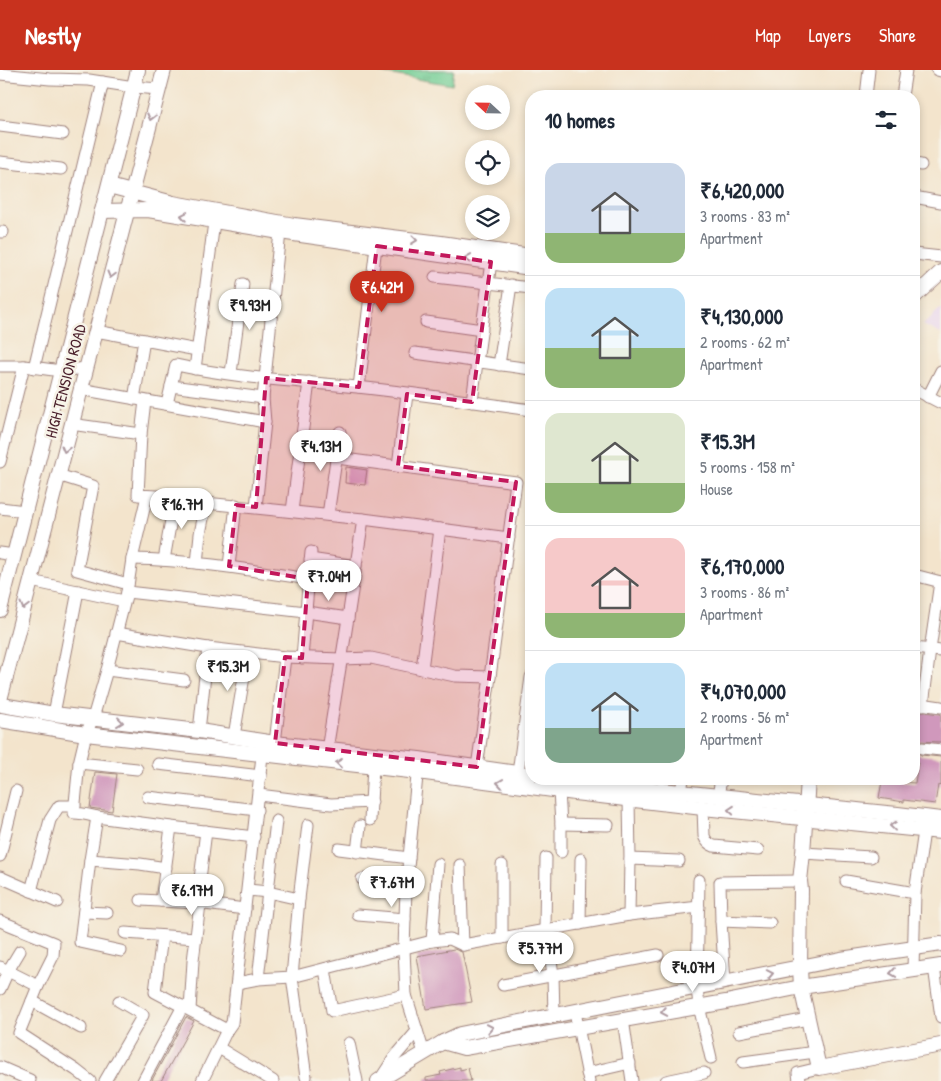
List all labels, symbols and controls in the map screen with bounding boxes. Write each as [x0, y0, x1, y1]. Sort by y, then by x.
text: Nestly [25, 19, 81, 51]
text: Map [755, 23, 781, 48]
text: Layers [809, 23, 851, 48]
text: Share [879, 23, 916, 48]
north arrow [465, 85, 510, 130]
map controls [465, 85, 510, 240]
text: 10 homes [545, 106, 615, 135]
icon: filters [872, 106, 900, 134]
one-way arrow [147, 113, 157, 121]
button: locate [465, 140, 510, 185]
text: ₹6,420,000 [700, 176, 784, 205]
icon: home [585, 183, 645, 243]
button: layers [465, 195, 510, 240]
text: 3 rooms · 83 m² [700, 205, 790, 227]
one-way arrow [179, 212, 188, 222]
text: Apartment [700, 227, 763, 249]
one-way arrow [410, 234, 418, 245]
one-way arrow [464, 254, 473, 264]
one-way arrow [106, 270, 116, 278]
pin: ₹6.42M [341, 270, 423, 313]
text: ₹6.42M [361, 276, 403, 298]
pin: ₹9.93M [209, 288, 291, 331]
text: ₹9.93M [229, 294, 271, 316]
text: ₹4,130,000 [700, 302, 783, 331]
icon: home [585, 308, 645, 368]
street label: HIGH TENSION ROAD [39, 321, 91, 440]
text: 2 rooms · 62 m² [700, 331, 790, 353]
text: Apartment [700, 353, 763, 375]
text: ₹15.3M [700, 427, 755, 456]
pin: ₹4.13M [280, 430, 362, 472]
icon: home [585, 433, 645, 493]
text: ₹4.13M [300, 435, 342, 457]
one-way arrow [60, 444, 71, 453]
text: 5 rooms · 158 m² [700, 456, 795, 478]
text: House [700, 478, 733, 500]
pin: ₹16.7M [141, 488, 223, 530]
text: ₹16.7M [161, 493, 203, 515]
text: ₹6,170,000 [700, 552, 785, 581]
icon: home [585, 558, 645, 618]
pin: ₹7.04M [288, 560, 370, 602]
text: ₹7.04M [307, 565, 351, 587]
text: 3 rooms · 86 m² [700, 581, 789, 603]
one-way arrow [19, 601, 30, 610]
text: Apartment [700, 603, 763, 625]
pin: ₹15.3M [187, 650, 269, 692]
text: ₹15.3M [207, 655, 249, 677]
text: ₹4,070,000 [700, 677, 786, 706]
icon: home [585, 683, 645, 743]
text: 2 rooms · 56 m² [700, 706, 789, 728]
one-way arrow [115, 716, 124, 726]
text: Apartment [700, 728, 763, 750]
one-way arrow [334, 758, 342, 769]
one-way arrow [496, 778, 504, 789]
one-way arrow [727, 805, 735, 816]
one-way arrow [888, 821, 896, 832]
pin: ₹7.67M [351, 866, 433, 908]
text: ₹7.67M [370, 871, 414, 893]
pin: ₹6.17M [151, 874, 233, 916]
text: ₹6.17M [171, 879, 213, 901]
pin: ₹5.77M [499, 932, 581, 974]
text: ₹5.77M [518, 937, 562, 959]
pin: ₹4.07M [652, 950, 734, 993]
text: ₹4.07M [671, 956, 715, 978]
one-way arrow [888, 968, 897, 978]
one-way arrow [765, 969, 774, 979]
one-way arrow [659, 1007, 668, 1017]
one-way arrow [485, 1023, 494, 1033]

